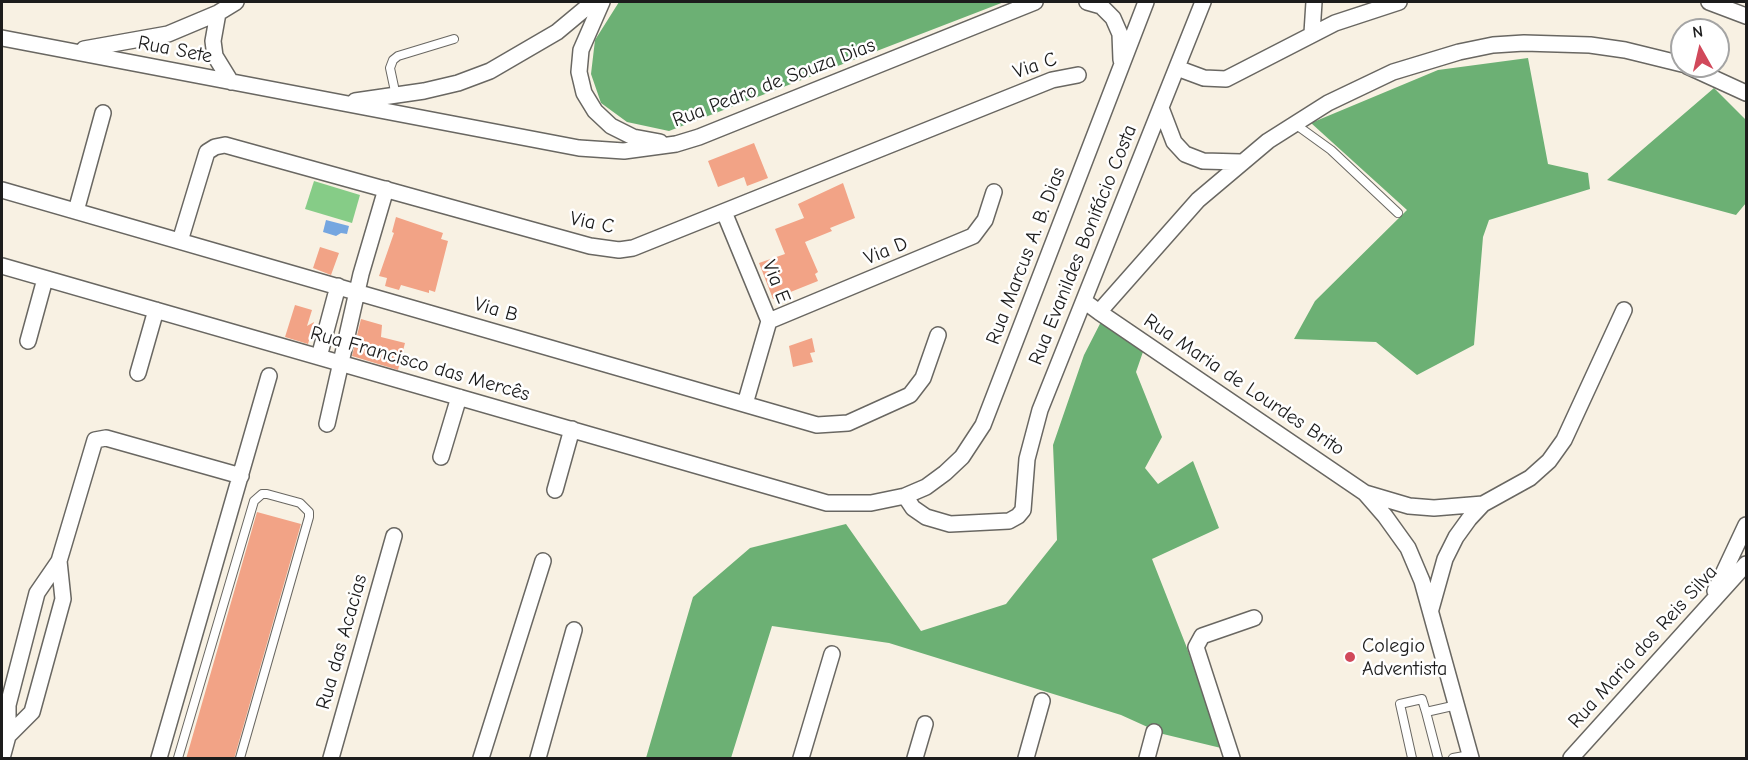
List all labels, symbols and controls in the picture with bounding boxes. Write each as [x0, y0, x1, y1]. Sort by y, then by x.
north arrow [1670, 18, 1730, 78]
text: N [1691, 23, 1704, 42]
street label: Rua Sete [136, 31, 214, 69]
street label: Rua Pedro de Souza Dias [669, 33, 879, 133]
street label: Via C [1010, 47, 1060, 85]
street label: Rua Evanildes Bonifácio Costa [1024, 121, 1142, 369]
street label: Rua Marcus A. B. Dias [981, 164, 1071, 348]
street label: Via C [568, 207, 616, 239]
street label: Via D [861, 231, 911, 271]
street label: Via E [757, 257, 795, 307]
street label: Via B [471, 292, 521, 328]
street label: Rua Maria de Lourdes Brito [1139, 309, 1349, 461]
street label: Rua Francisco das Mercês [308, 321, 532, 407]
street label: Rua Maria dos Reis Silva [1563, 560, 1723, 734]
street label: Rua das Acacias [311, 572, 373, 712]
place label: Colegio Adventista [1362, 634, 1447, 681]
marker: Colegio Adventista [1343, 650, 1357, 664]

